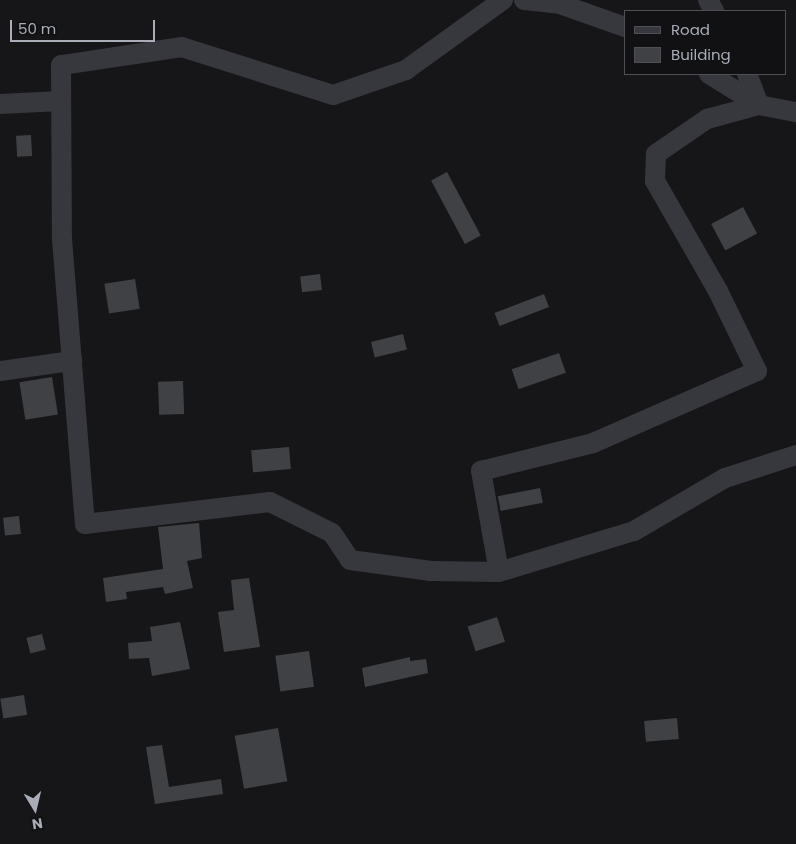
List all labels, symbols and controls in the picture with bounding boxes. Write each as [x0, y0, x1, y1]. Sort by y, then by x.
scale bar [12, 10, 158, 42]
legend [624, 10, 786, 75]
text: 50 m [18, 18, 56, 39]
text: Road [671, 19, 710, 40]
text: Building [671, 44, 731, 65]
north arrow [10, 784, 60, 834]
text: N [31, 813, 44, 835]

